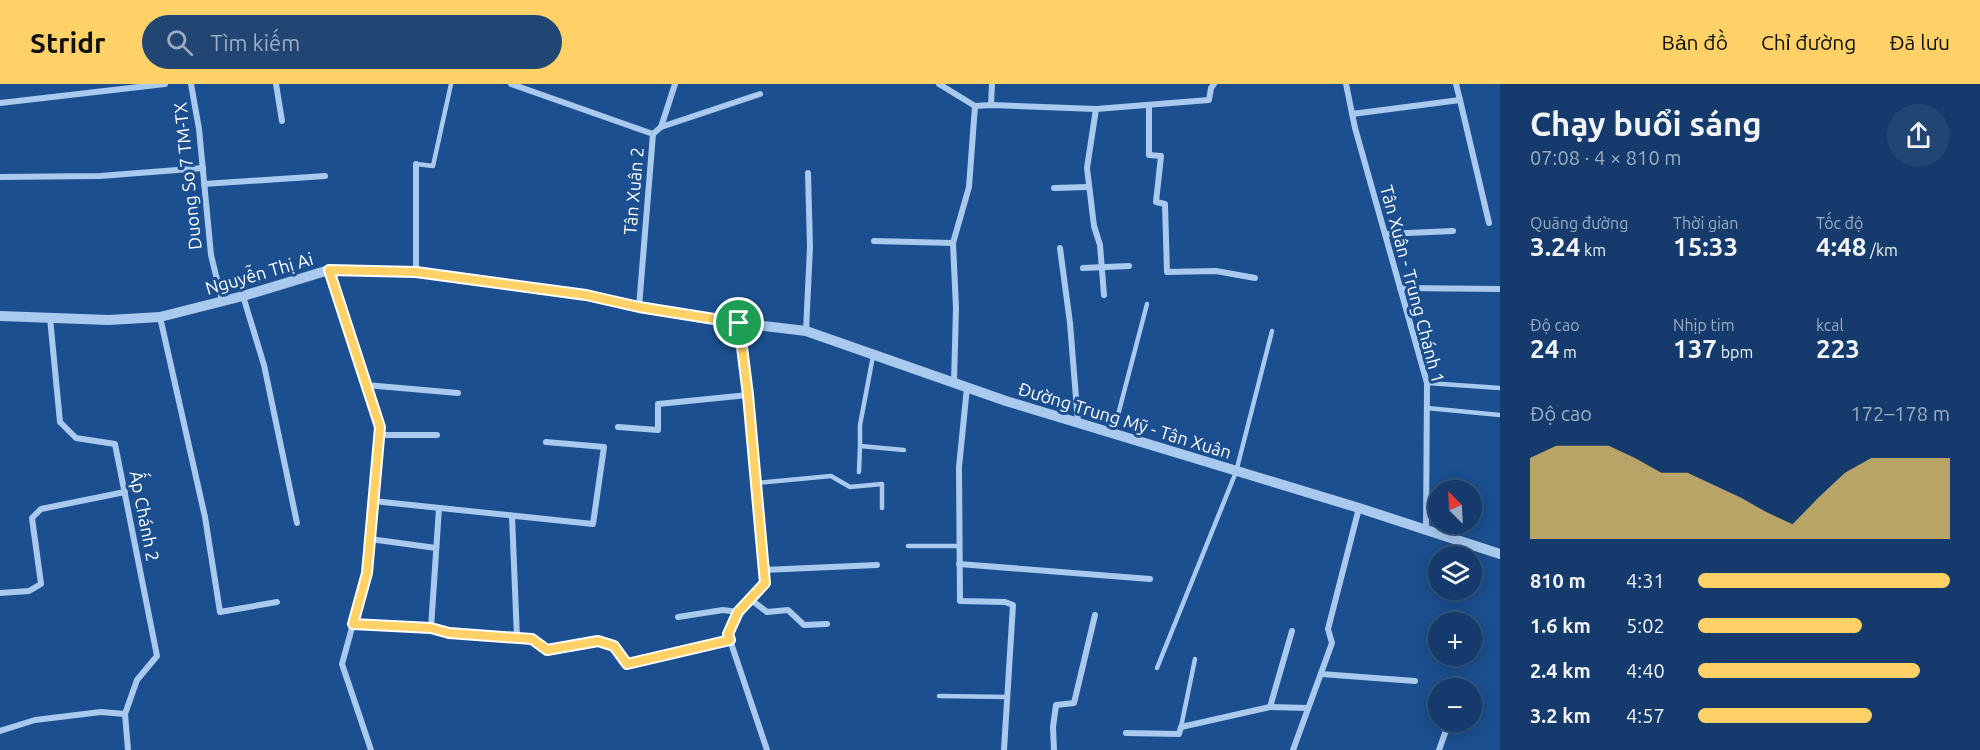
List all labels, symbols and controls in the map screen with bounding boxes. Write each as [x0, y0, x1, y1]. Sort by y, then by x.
search box [142, 15, 562, 69]
icon: search [163, 26, 196, 59]
text: Stridr [30, 27, 106, 58]
text: Tìm kiếm [211, 30, 300, 55]
text: Bản đồ [1662, 30, 1728, 54]
text: Chỉ đường [1761, 30, 1856, 54]
text: Đã lưu [1889, 30, 1950, 54]
street label: Duong So 7 TM-TX [169, 101, 205, 251]
button: share [1887, 104, 1950, 167]
text: Chạy buổi sáng [1530, 105, 1762, 142]
street label: Tân Xuân 2 [619, 146, 647, 236]
text: 07:08 · 4 × 810 m [1530, 146, 1682, 169]
street label: Tân Xuân - Trung Chánh 1 [1377, 183, 1449, 385]
text: Quãng đường [1530, 214, 1628, 232]
text: Thời gian [1673, 214, 1738, 232]
text: Tốc độ [1816, 214, 1863, 232]
text: 3.24 [1530, 232, 1580, 261]
text: 15:33 [1673, 232, 1738, 261]
text: 4:48 [1816, 232, 1866, 261]
text: km [1580, 241, 1606, 259]
text: /km [1866, 241, 1898, 259]
street label: Nguyễn Thị Ai [202, 246, 315, 298]
pin [713, 297, 764, 348]
icon: arrive [722, 306, 755, 339]
text: Độ cao [1530, 316, 1580, 334]
text: Nhịp tim [1673, 316, 1734, 334]
text: kcal [1816, 316, 1844, 334]
text: 24 [1530, 334, 1559, 363]
text: 137 [1673, 334, 1717, 363]
text: 223 [1816, 334, 1860, 363]
text: m [1559, 343, 1577, 361]
text: bpm [1717, 343, 1753, 361]
street label: Đường Trung Mỹ - Tân Xuân [1016, 378, 1234, 462]
text: Độ cao [1530, 402, 1592, 425]
text: 172–178 m [1851, 402, 1950, 425]
street label: Ấp Chánh 2 [126, 468, 169, 563]
north arrow [1428, 480, 1482, 534]
map controls [1428, 480, 1482, 732]
button: layers [1428, 546, 1482, 600]
text: 810 m [1530, 569, 1586, 592]
text: 4:31 [1626, 569, 1665, 592]
button: + [1428, 612, 1482, 666]
text: 1.6 km [1530, 614, 1591, 637]
text: 5:02 [1626, 614, 1665, 637]
text: 2.4 km [1530, 659, 1591, 682]
text: 4:40 [1626, 659, 1665, 682]
button: − [1428, 678, 1482, 732]
text: 3.2 km [1530, 704, 1591, 727]
text: 4:57 [1626, 704, 1665, 727]

